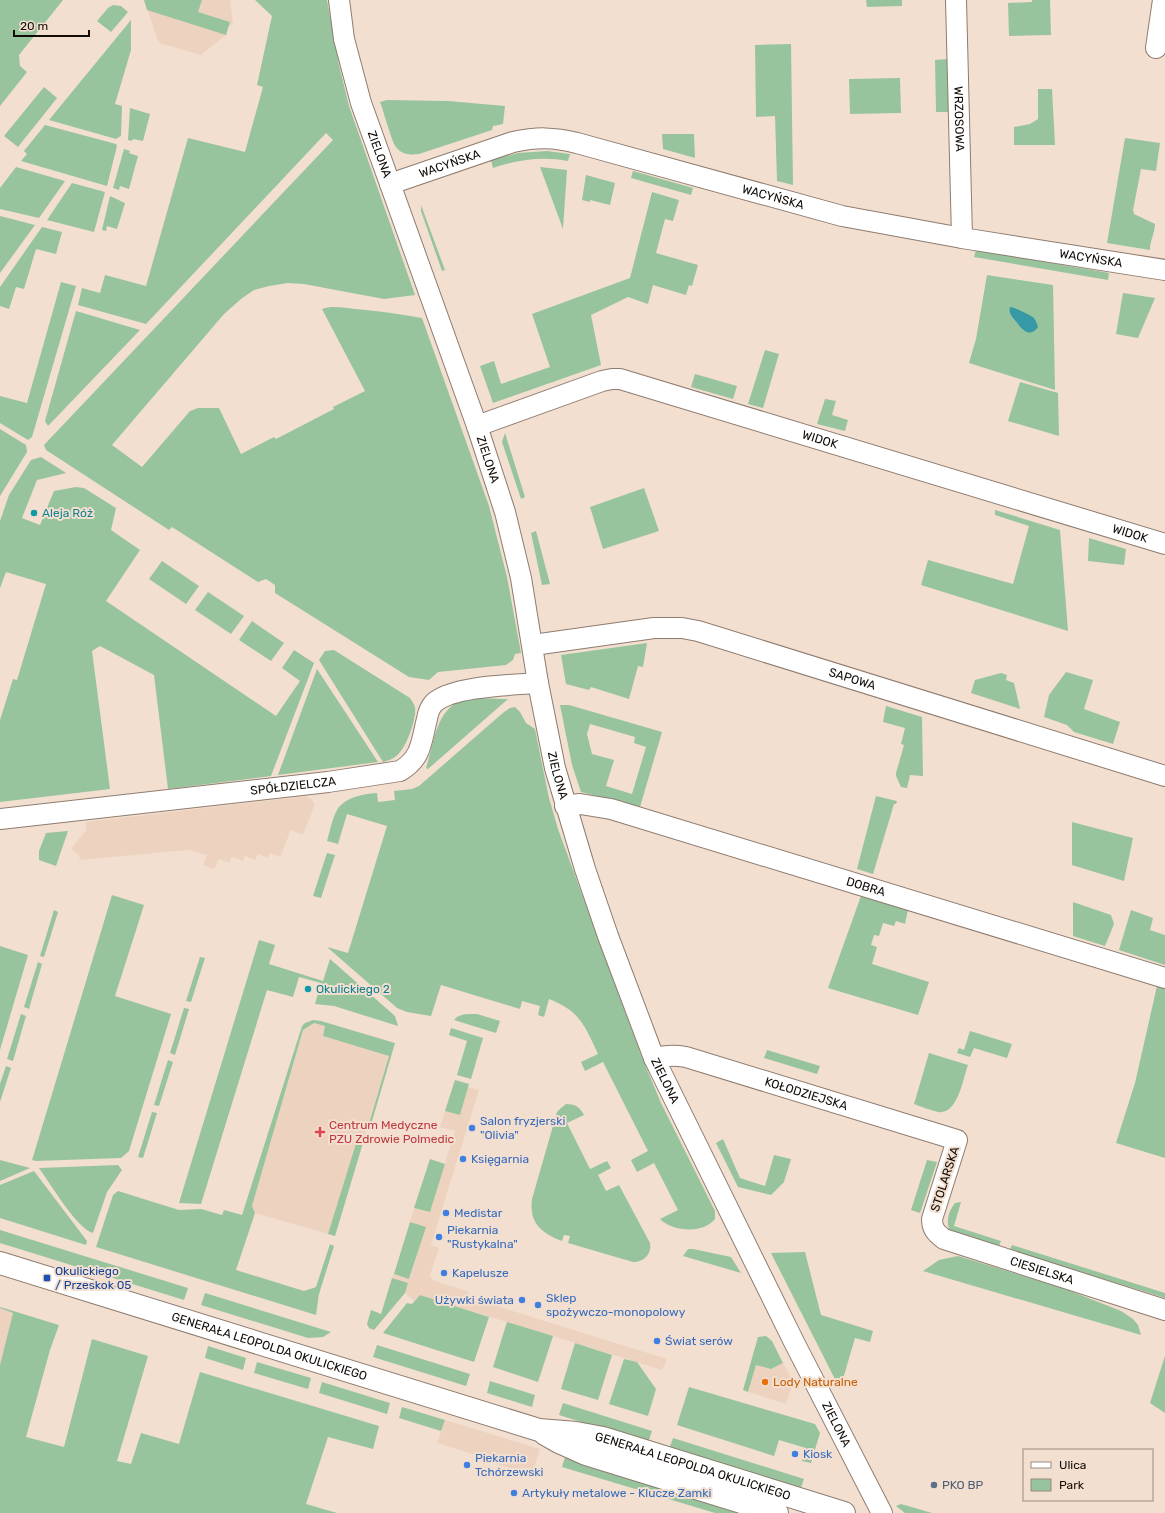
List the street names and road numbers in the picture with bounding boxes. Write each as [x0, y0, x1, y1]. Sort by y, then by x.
street label: WRZOSOWA [951, 86, 967, 152]
street label: ZIELONA [365, 129, 394, 180]
street label: WACYŃSKA [417, 147, 482, 181]
street label: WACYŃSKA [740, 182, 806, 212]
street label: WACYŃSKA [1058, 246, 1124, 270]
street label: WIDOK [800, 428, 840, 452]
street label: ZIELONA [474, 434, 502, 485]
street label: WIDOK [1111, 521, 1150, 546]
street label: SAPOWA [827, 665, 877, 693]
street label: ZIELONA [545, 750, 571, 801]
street label: SPÓŁDZIELCZA [250, 774, 337, 798]
street label: DOBRA [845, 874, 887, 899]
street label: ZIELONA [648, 1056, 682, 1106]
street label: KOŁODZIEJSKA [763, 1075, 849, 1113]
street label: STOLARSKA [928, 1145, 962, 1213]
street label: CIESIELSKA [1008, 1254, 1076, 1287]
street label: GENERAŁA LEOPOLDA OKULICKIEGO [170, 1310, 369, 1383]
street label: ZIELONA [819, 1399, 854, 1449]
street label: GENERAŁA LEOPOLDA OKULICKIEGO [594, 1430, 792, 1503]

